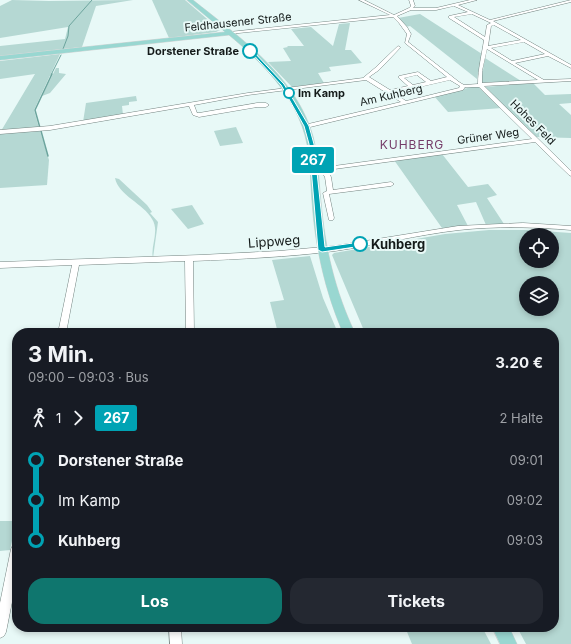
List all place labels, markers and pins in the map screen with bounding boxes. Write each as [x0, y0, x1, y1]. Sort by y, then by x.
marker: Dorstener Straße [242, 43, 258, 59]
place label: Dorstener Straße [147, 44, 239, 58]
place label: Im Kamp [298, 86, 345, 100]
marker: Im Kamp [283, 87, 295, 99]
marker: Kuhberg [352, 236, 368, 252]
place label: Kuhberg [371, 236, 425, 252]

